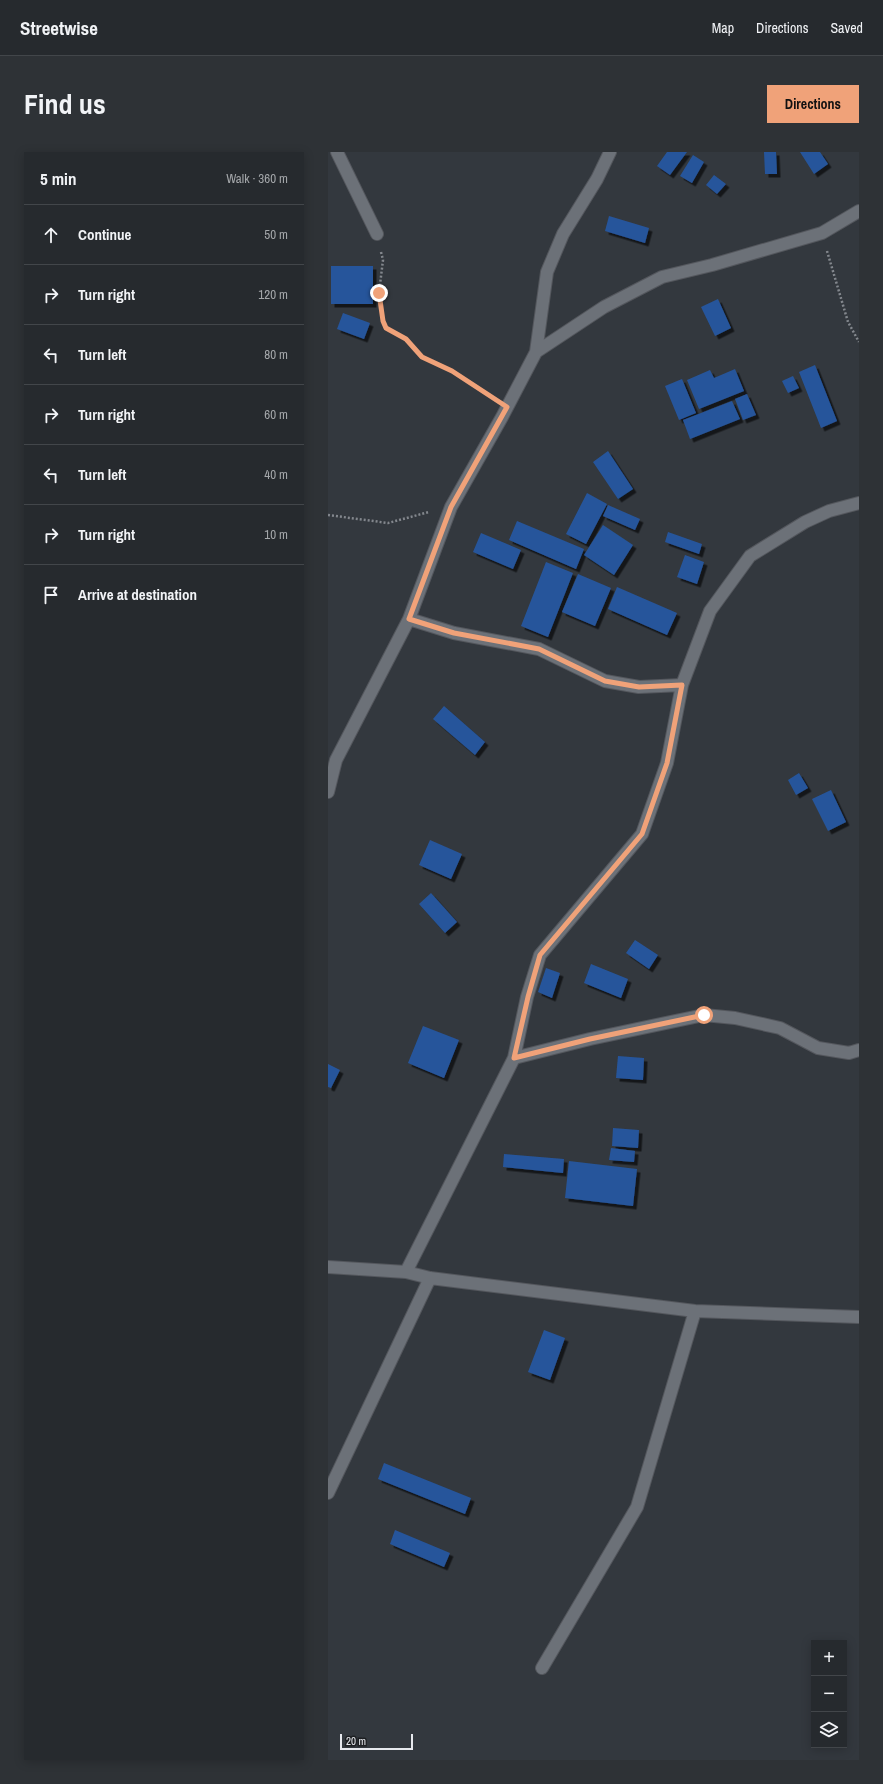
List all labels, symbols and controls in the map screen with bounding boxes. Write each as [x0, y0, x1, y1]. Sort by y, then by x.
text: Streetwise [20, 15, 98, 41]
text: Map [712, 19, 734, 37]
text: Directions [756, 19, 808, 37]
text: Saved [830, 19, 863, 37]
text: Find us [24, 85, 106, 123]
button: Directions [767, 85, 859, 123]
text: 5 min [40, 167, 76, 190]
text: Walk · 360 m [226, 170, 288, 187]
icon: ahead [40, 224, 62, 246]
text: Continue [78, 224, 131, 245]
text: 50 m [264, 226, 288, 243]
icon: right [40, 284, 62, 306]
text: Turn right [78, 284, 135, 305]
route end [370, 284, 388, 302]
text: 120 m [258, 286, 288, 303]
icon: left [40, 344, 62, 366]
text: Turn left [78, 344, 126, 365]
text: 80 m [264, 346, 288, 363]
icon: right [40, 404, 62, 426]
text: Turn right [78, 404, 135, 425]
text: 60 m [264, 406, 288, 423]
icon: left [40, 464, 62, 486]
text: Turn left [78, 464, 126, 485]
text: 40 m [264, 466, 288, 483]
icon: right [40, 524, 62, 546]
text: Turn right [78, 524, 135, 545]
text: 10 m [264, 526, 288, 543]
icon: arrive [40, 584, 62, 606]
text: Arrive at destination [78, 584, 197, 605]
route start [695, 1006, 713, 1024]
map controls [811, 1640, 847, 1748]
button: + [811, 1640, 847, 1676]
button: − [811, 1676, 847, 1712]
button: layers [811, 1712, 847, 1748]
scale bar [340, 1732, 413, 1751]
text: 20 m [346, 1734, 366, 1748]

